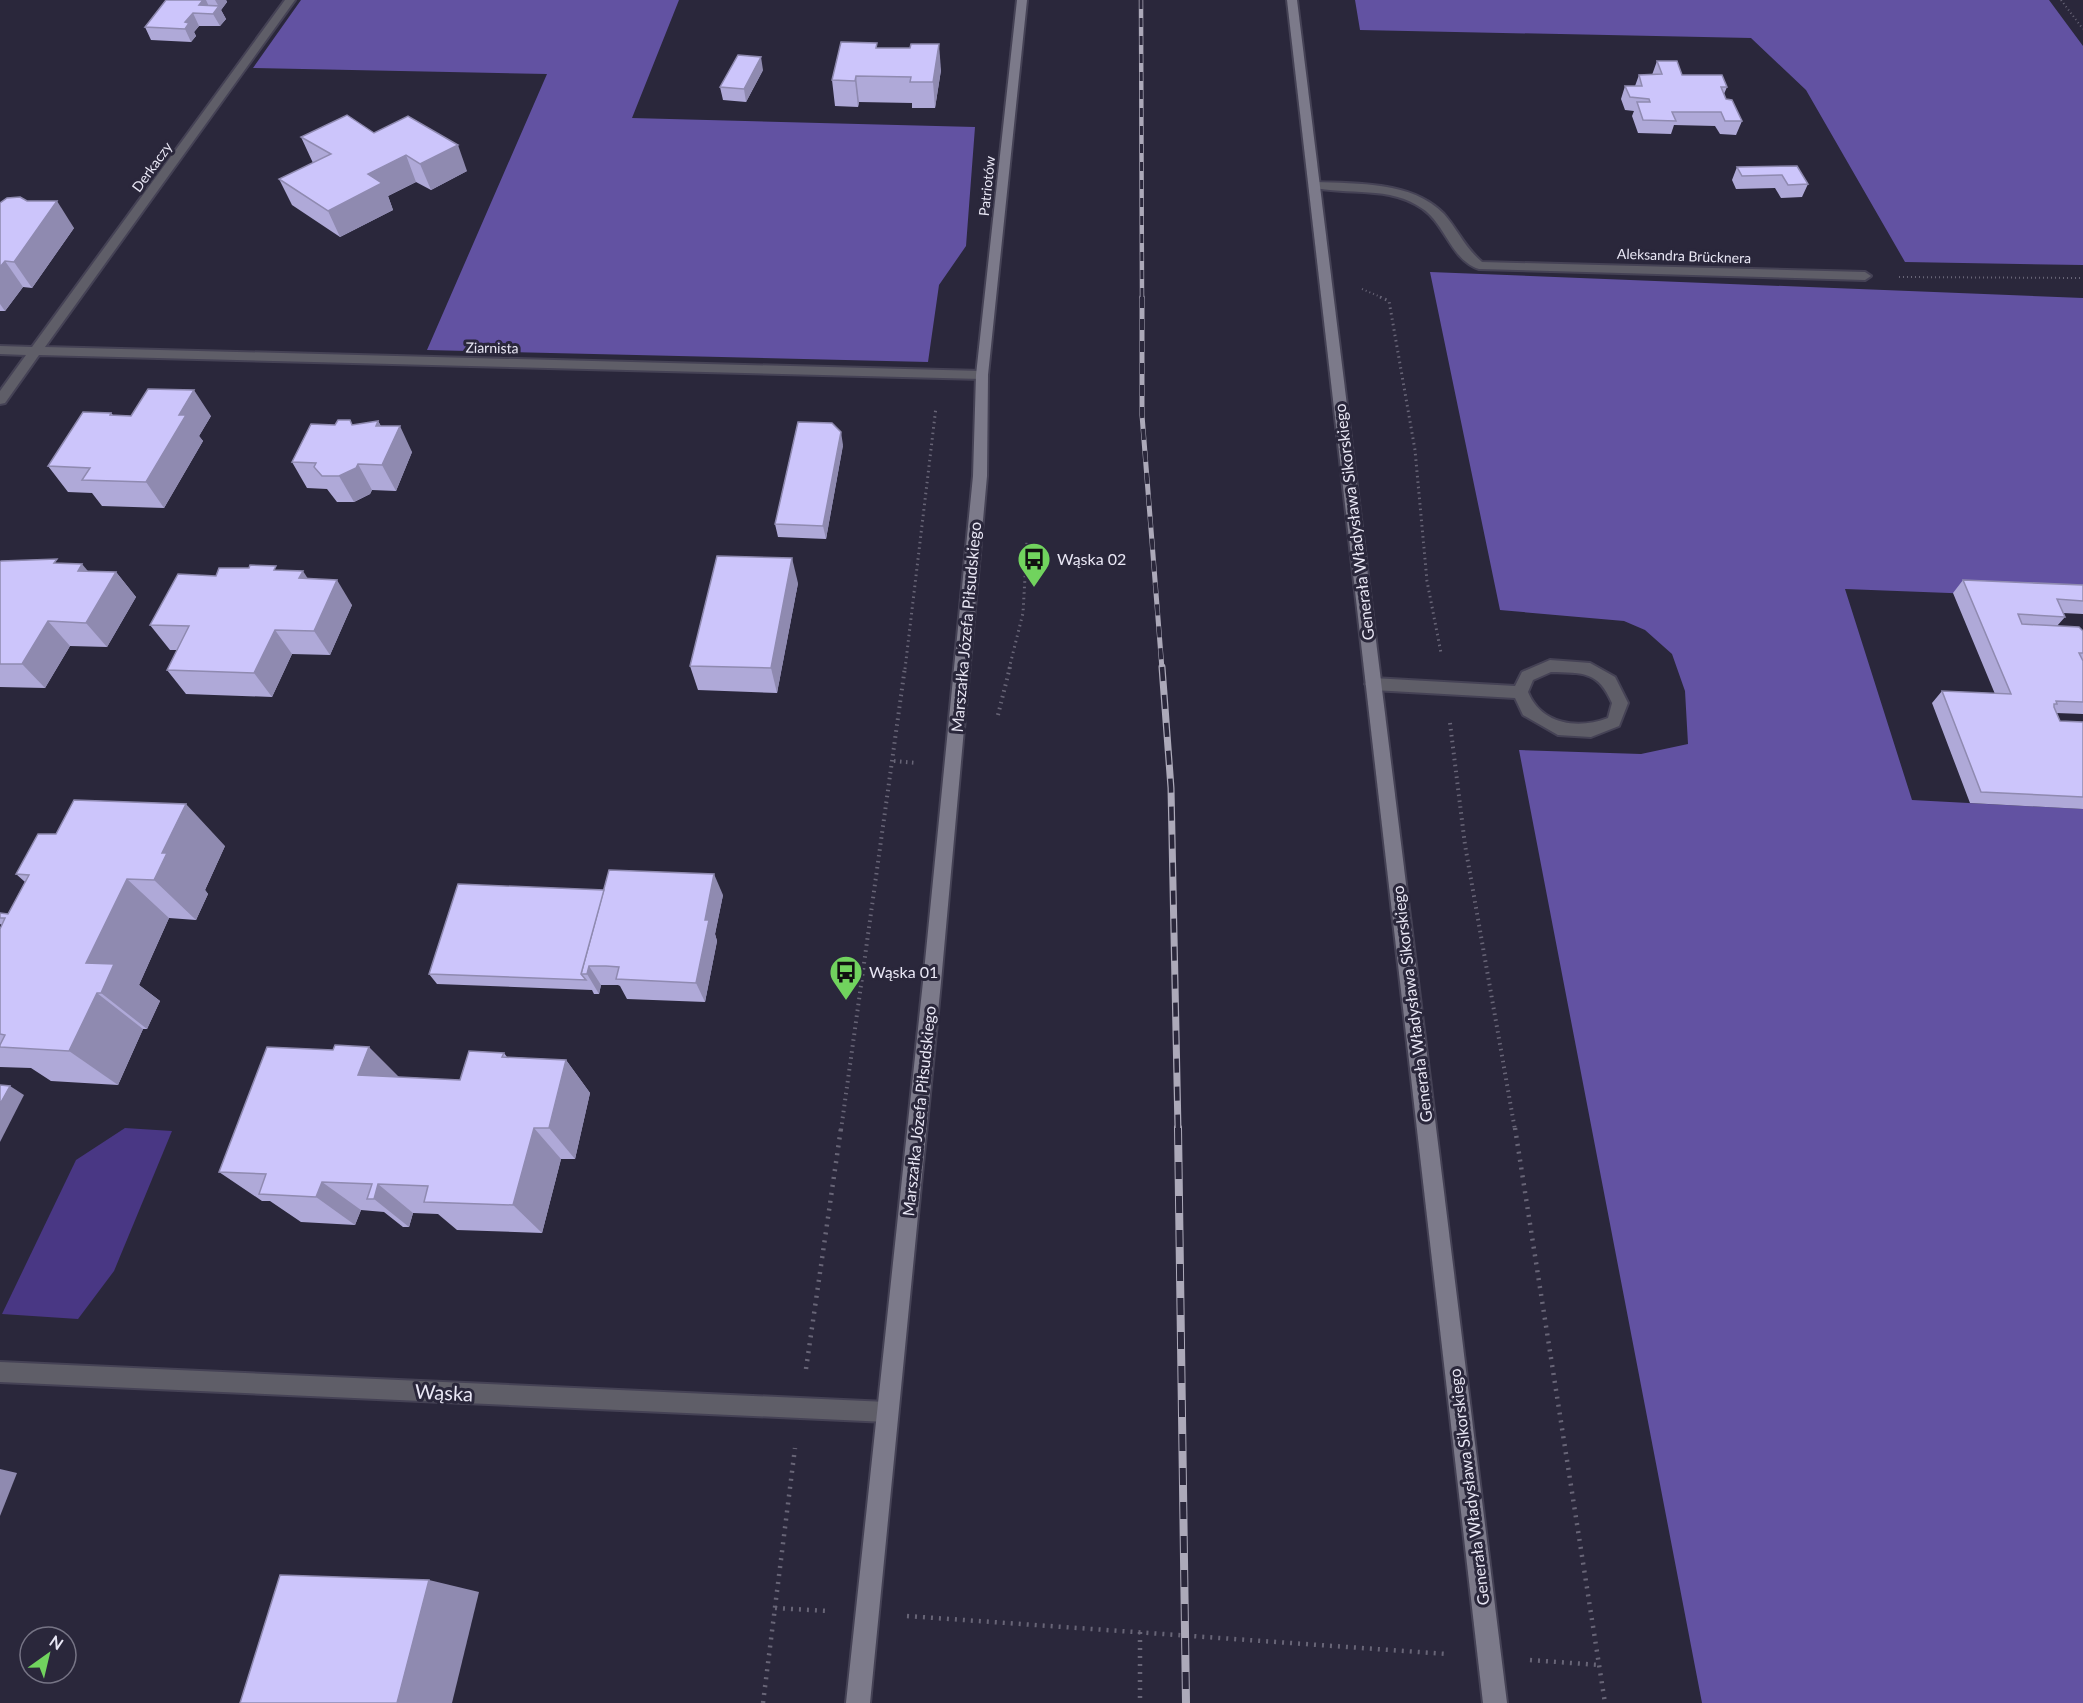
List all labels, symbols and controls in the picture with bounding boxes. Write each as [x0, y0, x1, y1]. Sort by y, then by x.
street label: Derkaczy [128, 138, 176, 195]
street label: Patriotów [975, 155, 998, 217]
street label: Aleksandra Brücknera [1617, 245, 1751, 266]
street label: Ziarnista [465, 339, 519, 356]
street label: Generała Władysława Sikorskiego [1330, 403, 1377, 641]
street label: Marszałka Józefa Piłsudskiego [947, 521, 984, 733]
bus stop icon: Wąska 02 [1016, 541, 1052, 588]
place label: Wąska 02 [1057, 549, 1126, 568]
street label: Generała Władysława Sikorskiego [1388, 885, 1435, 1123]
bus stop icon: Wąska 01 [828, 954, 864, 1001]
place label: Wąska 01 [869, 962, 938, 981]
street label: Marszałka Józefa Piłsudskiego [898, 1005, 939, 1217]
street label: Generała Władysława Sikorskiego [1445, 1368, 1492, 1606]
street label: Wąska [414, 1378, 474, 1406]
north arrow [18, 1625, 78, 1685]
text: N [46, 1631, 67, 1653]

